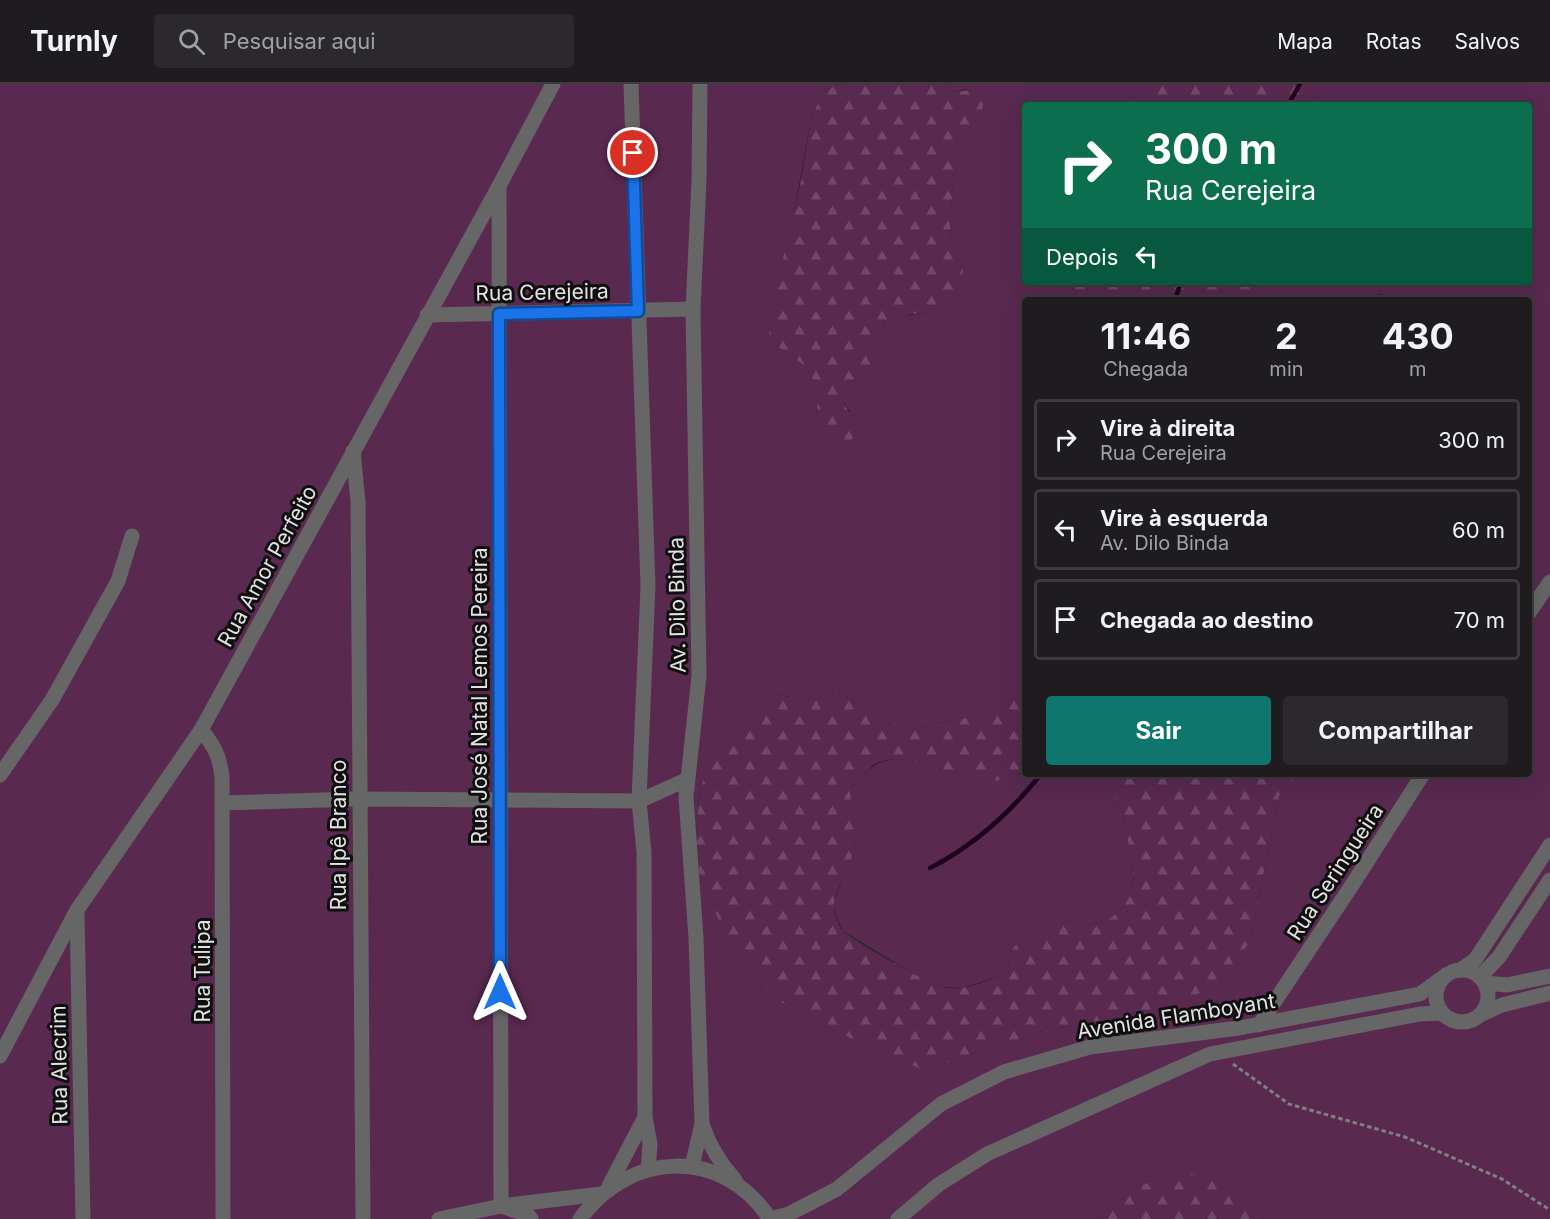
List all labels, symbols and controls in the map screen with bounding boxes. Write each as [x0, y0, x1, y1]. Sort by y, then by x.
search box [154, 14, 574, 68]
text: Turnly [30, 24, 118, 58]
icon: search [175, 25, 208, 58]
text: Pesquisar aqui [223, 28, 376, 54]
text: Mapa [1277, 29, 1333, 54]
text: Rotas [1366, 29, 1421, 54]
text: Salvos [1454, 29, 1520, 54]
text: 300 m [1145, 123, 1277, 174]
icon: right [1046, 126, 1124, 204]
pin [607, 127, 658, 178]
icon: arrive [616, 136, 649, 169]
text: Rua Cerejeira [1145, 174, 1316, 207]
icon: left [1130, 240, 1163, 273]
text: Depois [1046, 244, 1118, 270]
street label: Rua Cerejeira [475, 278, 609, 306]
text: 11:46 [1100, 314, 1191, 358]
text: 2 [1275, 314, 1298, 358]
text: 430 [1382, 314, 1454, 358]
text: Chegada [1103, 357, 1188, 381]
text: min [1269, 357, 1304, 381]
text: m [1409, 357, 1427, 381]
text: Vire à direita [1100, 415, 1235, 441]
icon: right [1049, 423, 1082, 456]
text: 300 m [1438, 427, 1505, 453]
text: Rua Cerejeira [1100, 441, 1227, 465]
street label: Rua Amor Perfeito [212, 481, 322, 651]
text: Vire à esquerda [1100, 505, 1268, 531]
icon: left [1049, 513, 1082, 546]
text: 60 m [1452, 517, 1505, 543]
text: Av. Dilo Binda [1100, 531, 1229, 555]
street label: Av. Dilo Binda [663, 537, 691, 673]
street label: Rua José Natal Lemos Pereira [467, 547, 492, 845]
icon: arrive [1049, 603, 1082, 636]
text: Chegada ao destino [1100, 607, 1314, 633]
text: 70 m [1454, 607, 1505, 633]
button: Sair [1046, 696, 1271, 765]
button: Compartilhar [1283, 696, 1508, 765]
street label: Rua Ipê Branco [326, 760, 351, 910]
street label: Rua Seringueira [1282, 799, 1388, 945]
street label: Rua Tulipa [190, 919, 215, 1023]
position arrow [468, 960, 532, 1024]
street label: Avenida Flamboyant [1075, 988, 1277, 1044]
street label: Rua Alecrim [45, 1005, 73, 1125]

